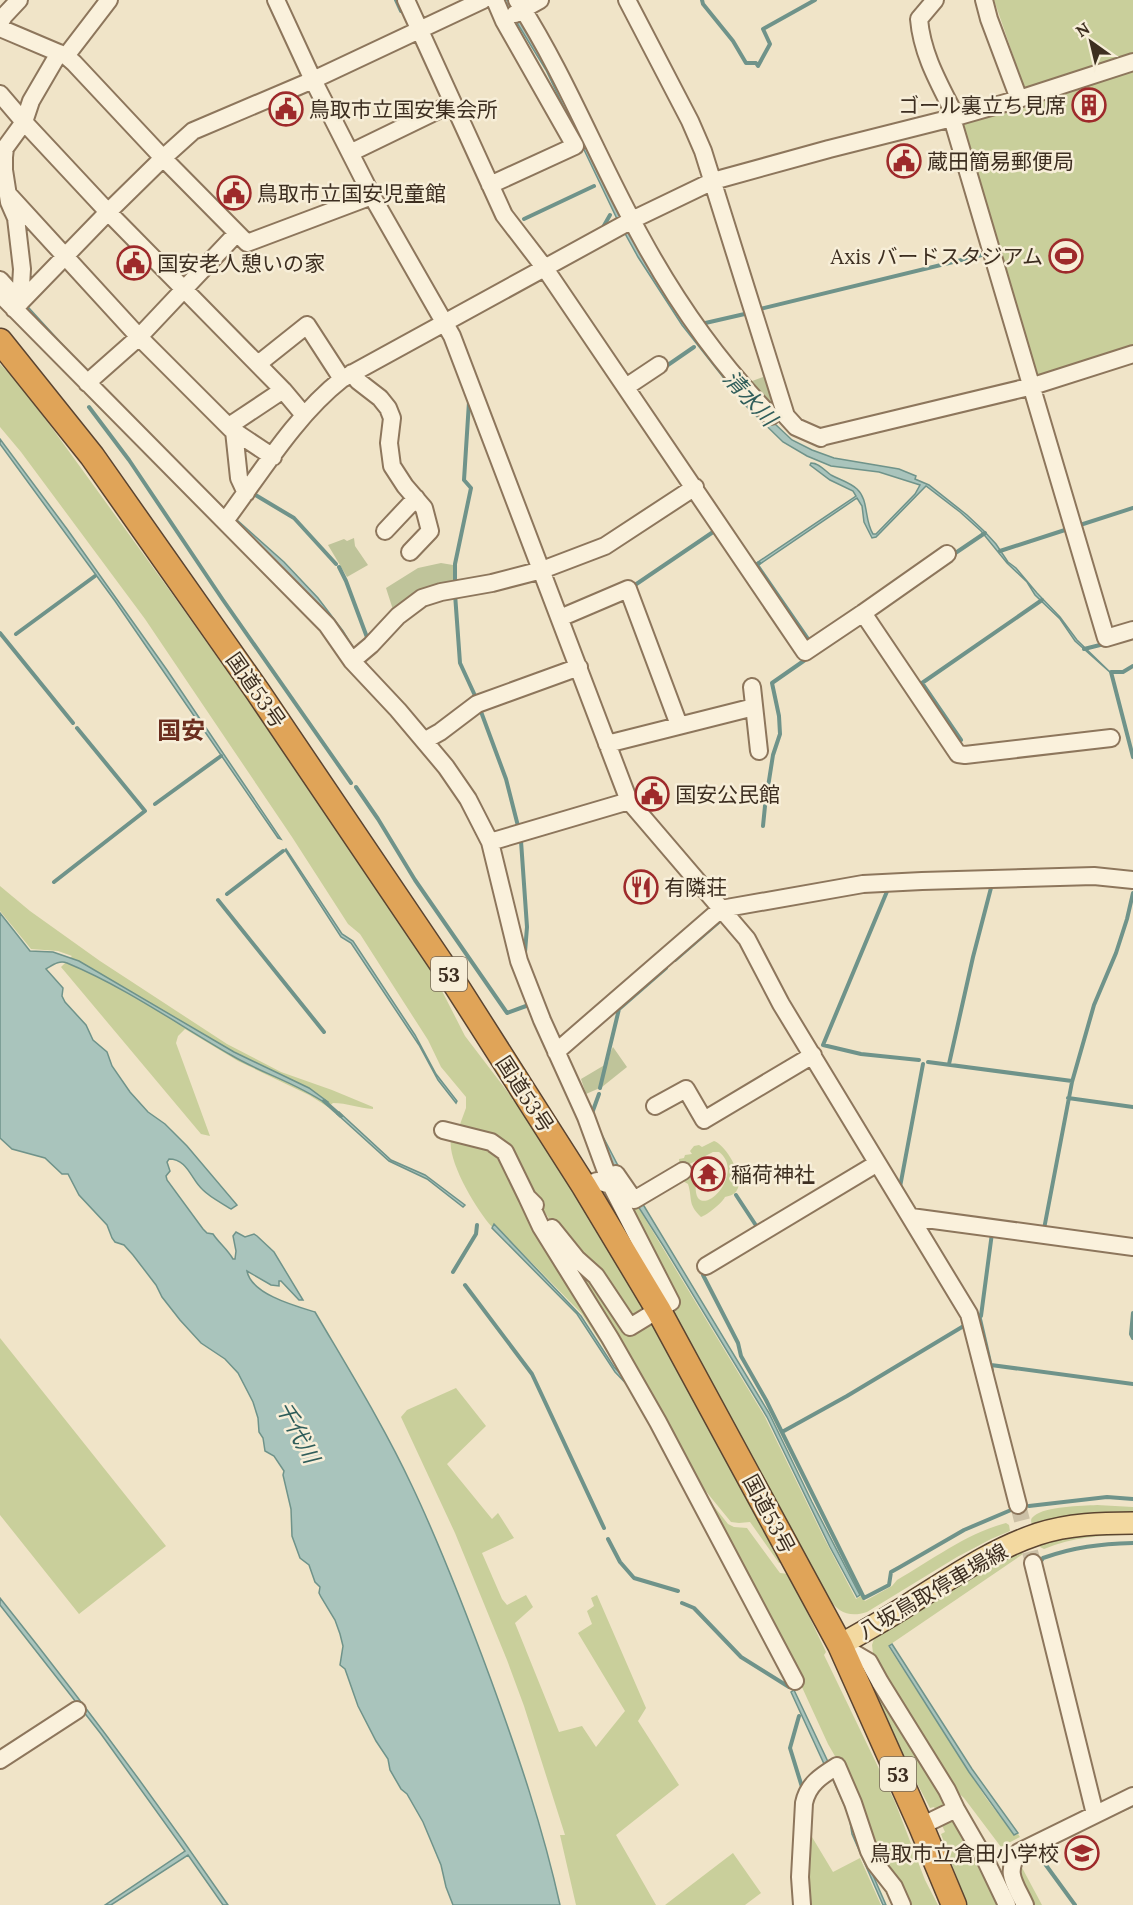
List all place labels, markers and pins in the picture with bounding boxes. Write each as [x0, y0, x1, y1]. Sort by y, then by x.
building icon: ゴール裏立ち見席 [1071, 87, 1107, 123]
public building icon: 鳥取市立国安集会所 [268, 91, 304, 127]
place label: ゴール裏立ち見席 [898, 92, 1066, 119]
place label: 鳥取市立国安集会所 [309, 96, 498, 123]
public building icon: 蔵田簡易郵便局 [886, 143, 922, 179]
place label: 蔵田簡易郵便局 [927, 148, 1074, 175]
public building icon: 鳥取市立国安児童館 [216, 175, 252, 211]
place label: 鳥取市立国安児童館 [257, 180, 446, 207]
sports icon: Axis バードスタジアム [1048, 238, 1084, 274]
place label: Axis バードスタジアム [829, 243, 1043, 270]
public building icon: 国安老人憩いの家 [116, 245, 152, 281]
place label: 国安老人憩いの家 [157, 250, 325, 277]
public building icon: 国安公民館 [634, 776, 670, 812]
place label: 国安公民館 [675, 781, 780, 808]
restaurant icon: 有隣荘 [623, 869, 659, 905]
place label: 有隣荘 [664, 874, 727, 901]
temple icon: 稲荷神社 [690, 1156, 726, 1192]
place label: 稲荷神社 [731, 1161, 815, 1188]
school or university icon: 鳥取市立倉田小学校 [1064, 1835, 1100, 1871]
place label: 鳥取市立倉田小学校 [870, 1840, 1059, 1867]

